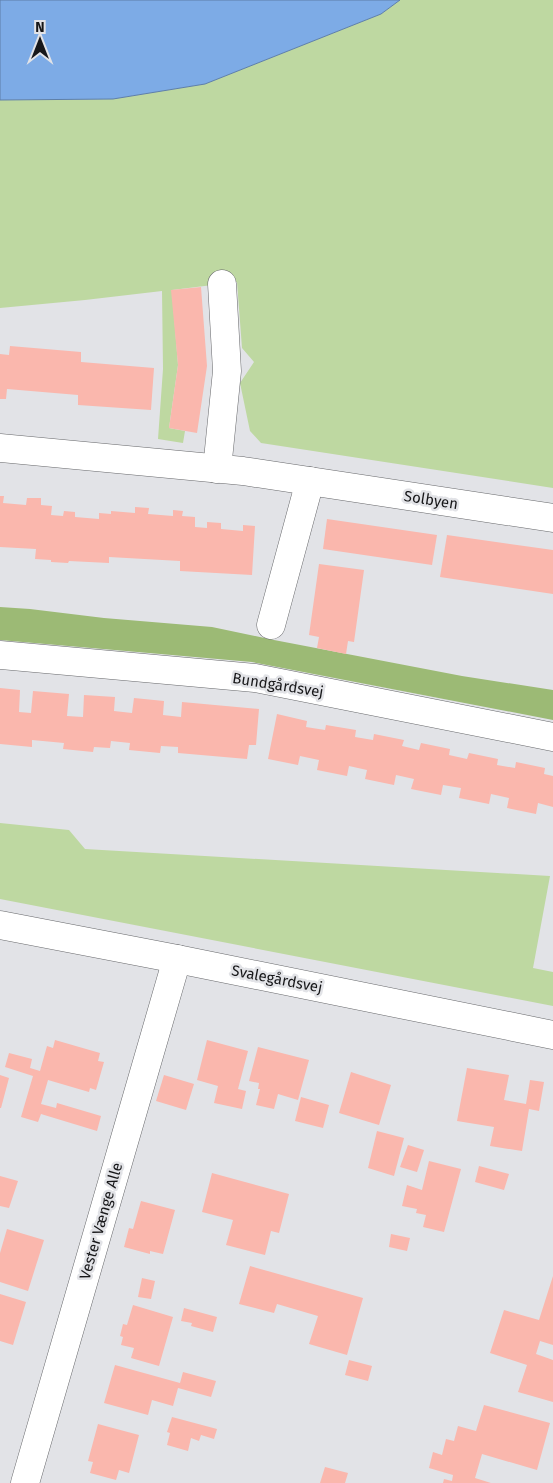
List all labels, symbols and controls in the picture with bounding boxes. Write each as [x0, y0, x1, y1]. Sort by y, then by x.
north arrow [15, 15, 65, 65]
text: N [35, 19, 45, 36]
street label: Solbyen [403, 487, 459, 513]
street label: Bundgårdsvej [231, 669, 325, 701]
street label: Svalegårdsvej [230, 961, 324, 997]
street label: Vester Vænge Alle [76, 1160, 126, 1282]

